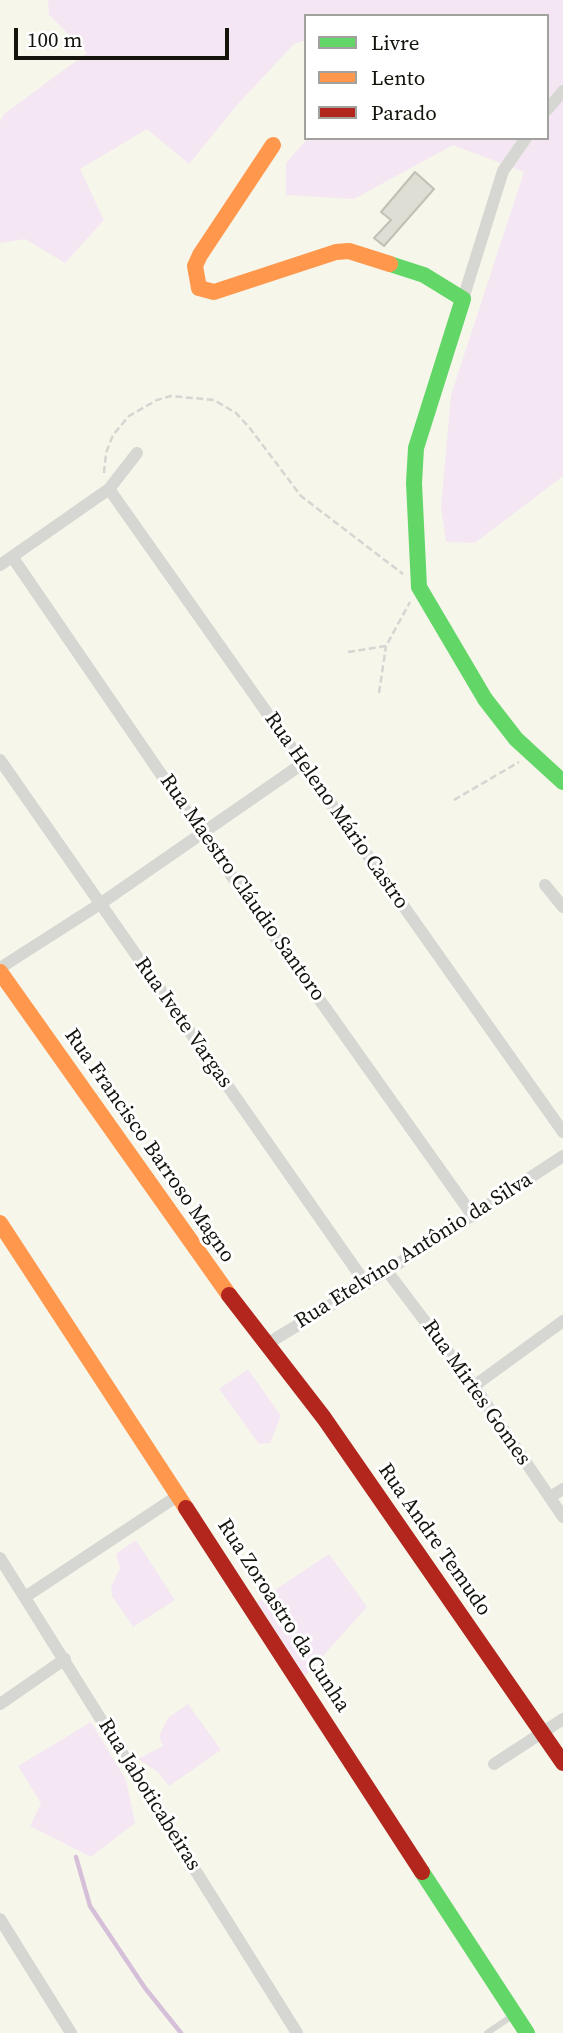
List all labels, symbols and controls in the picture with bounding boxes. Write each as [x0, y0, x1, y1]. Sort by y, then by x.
scale bar [18, 14, 233, 58]
legend [304, 14, 549, 140]
text: 100 m [27, 25, 82, 54]
text: Livre [371, 28, 419, 57]
text: Lento [371, 63, 425, 92]
text: Parado [371, 98, 437, 127]
street label: Rua Heleno Mário Castro [258, 708, 414, 914]
street label: Rua Maestro Cláudio Santoro [154, 770, 330, 1006]
street label: Rua Ivete Vargas [129, 953, 237, 1093]
street label: Rua Francisco Barroso Magno [58, 1024, 240, 1268]
street label: Rua Etelvino Antônio da Silva [291, 1167, 537, 1335]
street label: Rua Mirtes Gomes [416, 1315, 536, 1471]
street label: Rua Andre Temudo [372, 1459, 496, 1621]
street label: Rua Zoroastro da Cunha [211, 1515, 355, 1717]
street label: Rua Jaboticabeiras [92, 1714, 206, 1876]

